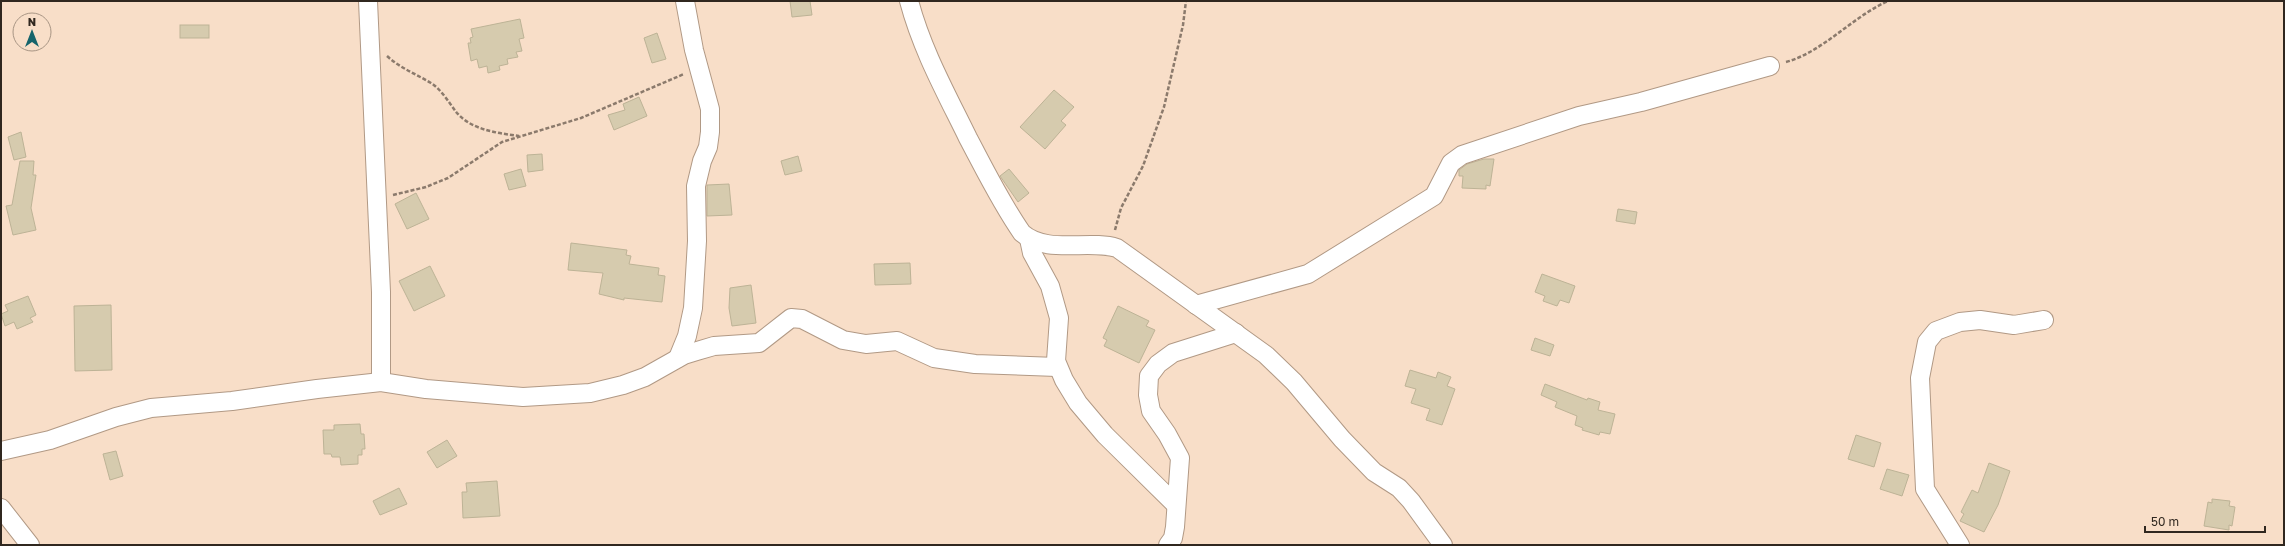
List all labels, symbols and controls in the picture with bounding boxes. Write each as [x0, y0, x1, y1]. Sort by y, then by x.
north arrow [12, 12, 52, 52]
text: N [28, 15, 36, 28]
scale bar [2145, 508, 2265, 534]
text: 50 m [2151, 514, 2179, 529]

